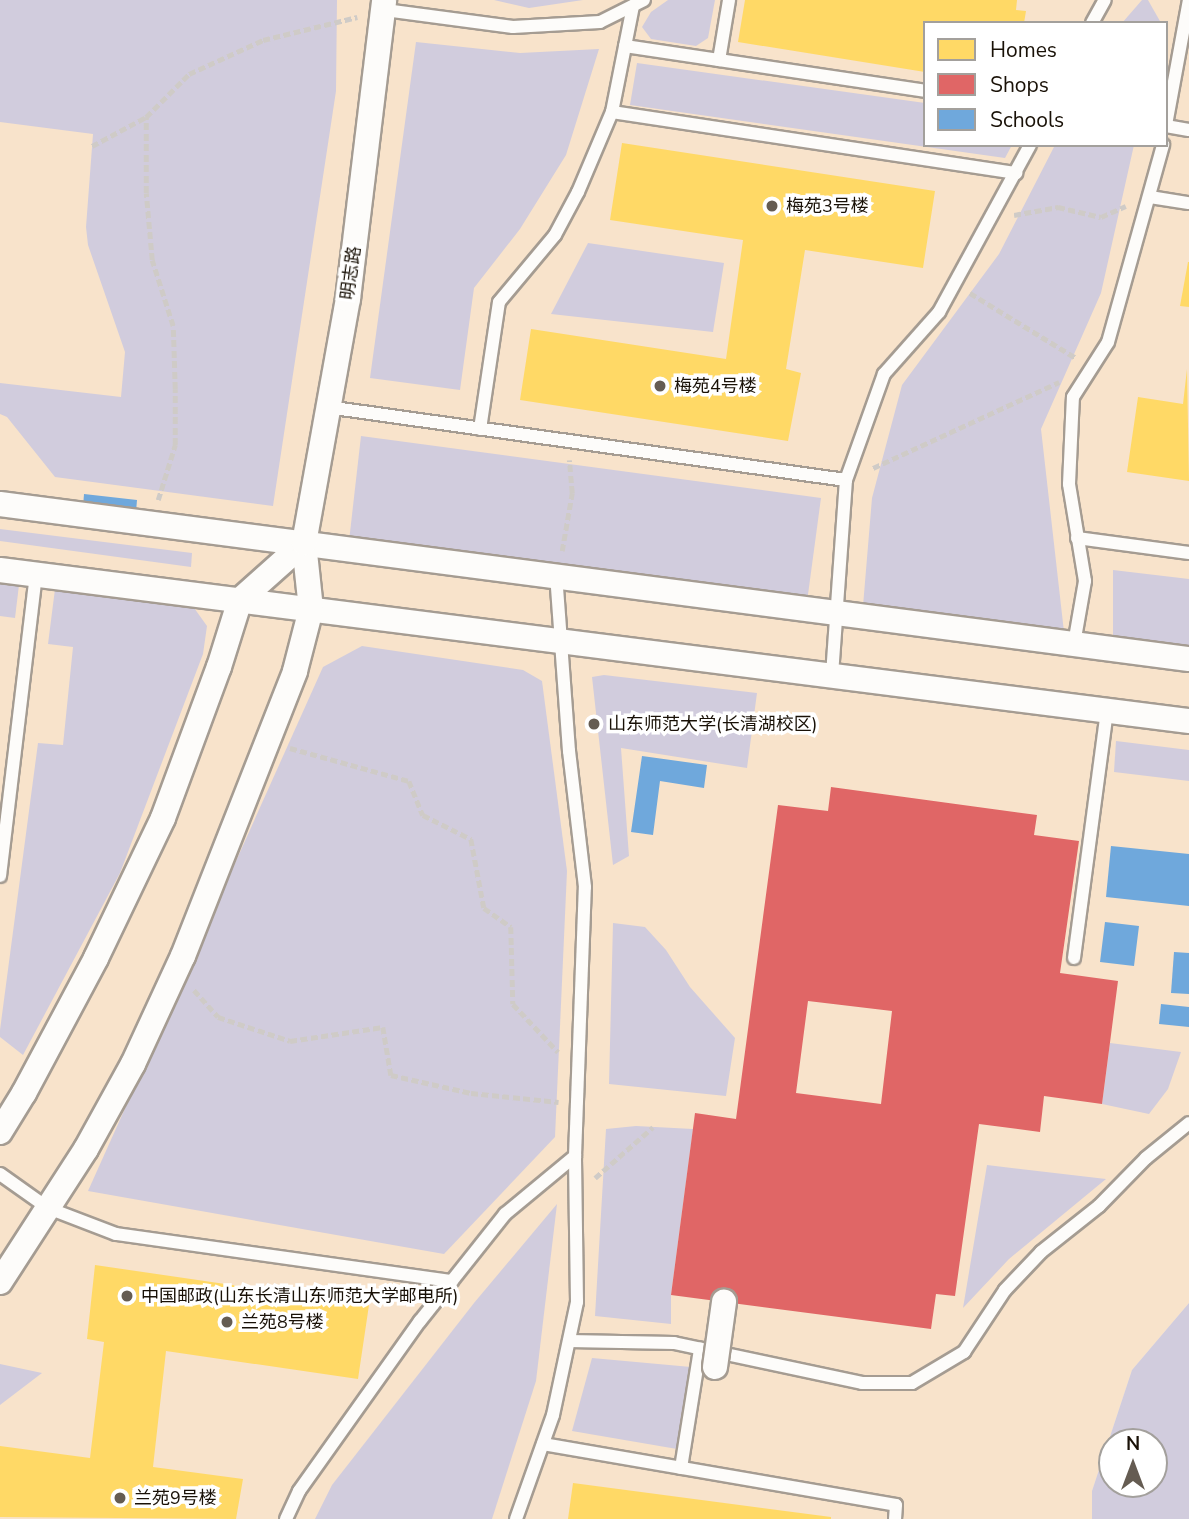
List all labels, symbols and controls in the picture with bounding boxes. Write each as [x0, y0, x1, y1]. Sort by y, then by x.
legend [923, 21, 1168, 147]
text: Homes [990, 36, 1057, 64]
text: Shops [990, 71, 1049, 99]
text: Schools [990, 106, 1064, 134]
place label: 梅苑3号楼 [786, 195, 869, 217]
marker: 梅苑3号楼 [764, 198, 780, 214]
street label: 明志路 [337, 245, 365, 301]
place label: 梅苑4号楼 [674, 375, 757, 397]
marker: 梅苑4号楼 [652, 378, 668, 394]
place label: 山东师范大学(长清湖校区) [608, 713, 817, 735]
marker: 山东师范大学(长清湖校区) [586, 716, 602, 732]
place label: 中国邮政(山东长清山东师范大学邮电所) [141, 1285, 458, 1307]
marker: 中国邮政(山东长清山东师范大学邮电所) [119, 1288, 135, 1304]
place label: 兰苑8号楼 [241, 1311, 324, 1333]
marker: 兰苑8号楼 [219, 1314, 235, 1330]
north arrow [1098, 1428, 1168, 1498]
text: N [1126, 1431, 1140, 1457]
place label: 兰苑9号楼 [134, 1487, 217, 1509]
marker: 兰苑9号楼 [112, 1490, 128, 1506]

